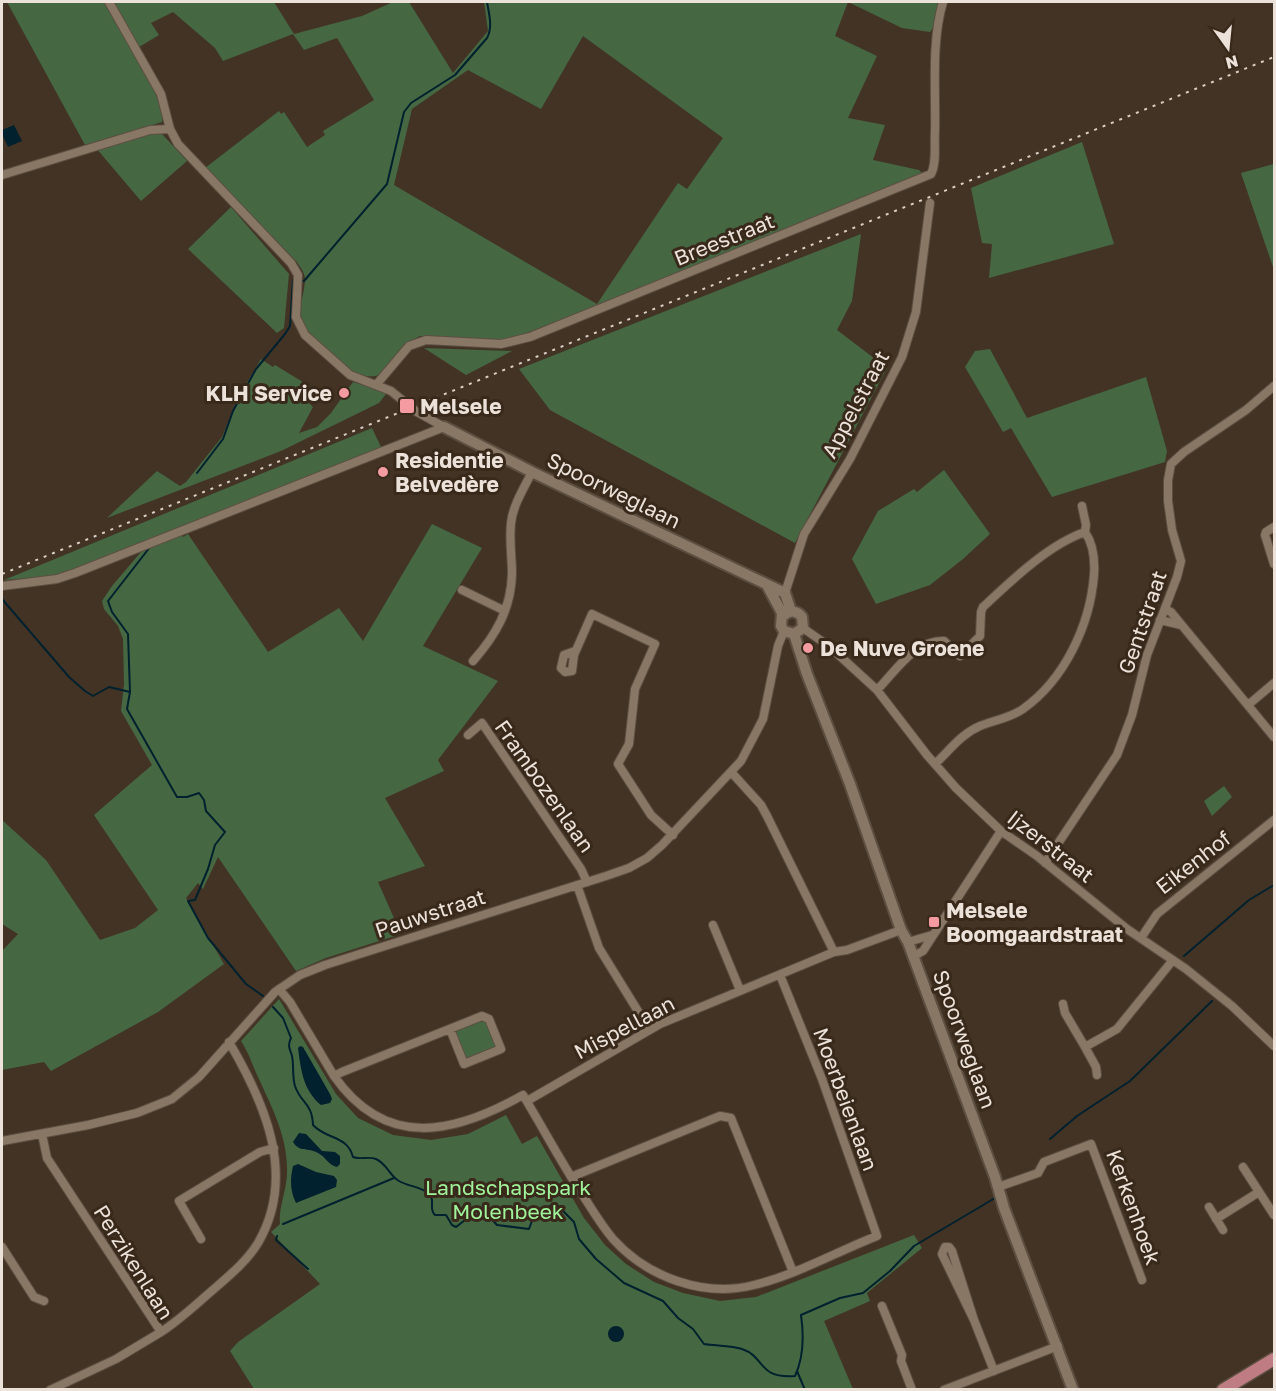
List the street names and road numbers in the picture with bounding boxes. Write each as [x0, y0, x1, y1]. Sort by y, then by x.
street label: Breestraat [670, 207, 778, 271]
street label: Appelstraat [816, 346, 894, 462]
street label: Spoorweglaan [543, 446, 685, 534]
street label: Gentstraat [1112, 567, 1172, 677]
street label: Frambozenlaan [490, 715, 600, 857]
street label: Ijzerstraat [1003, 804, 1099, 888]
street label: Eikenhof [1150, 824, 1236, 899]
street label: Pauwstraat [372, 883, 488, 943]
street label: Spoorweglaan [928, 966, 1002, 1112]
street label: Mispellaan [569, 990, 679, 1064]
street label: Moerbeienlaan [808, 1024, 884, 1174]
street label: Kerkenhoek [1101, 1146, 1167, 1268]
street label: Perzikenlaan [88, 1200, 180, 1324]

